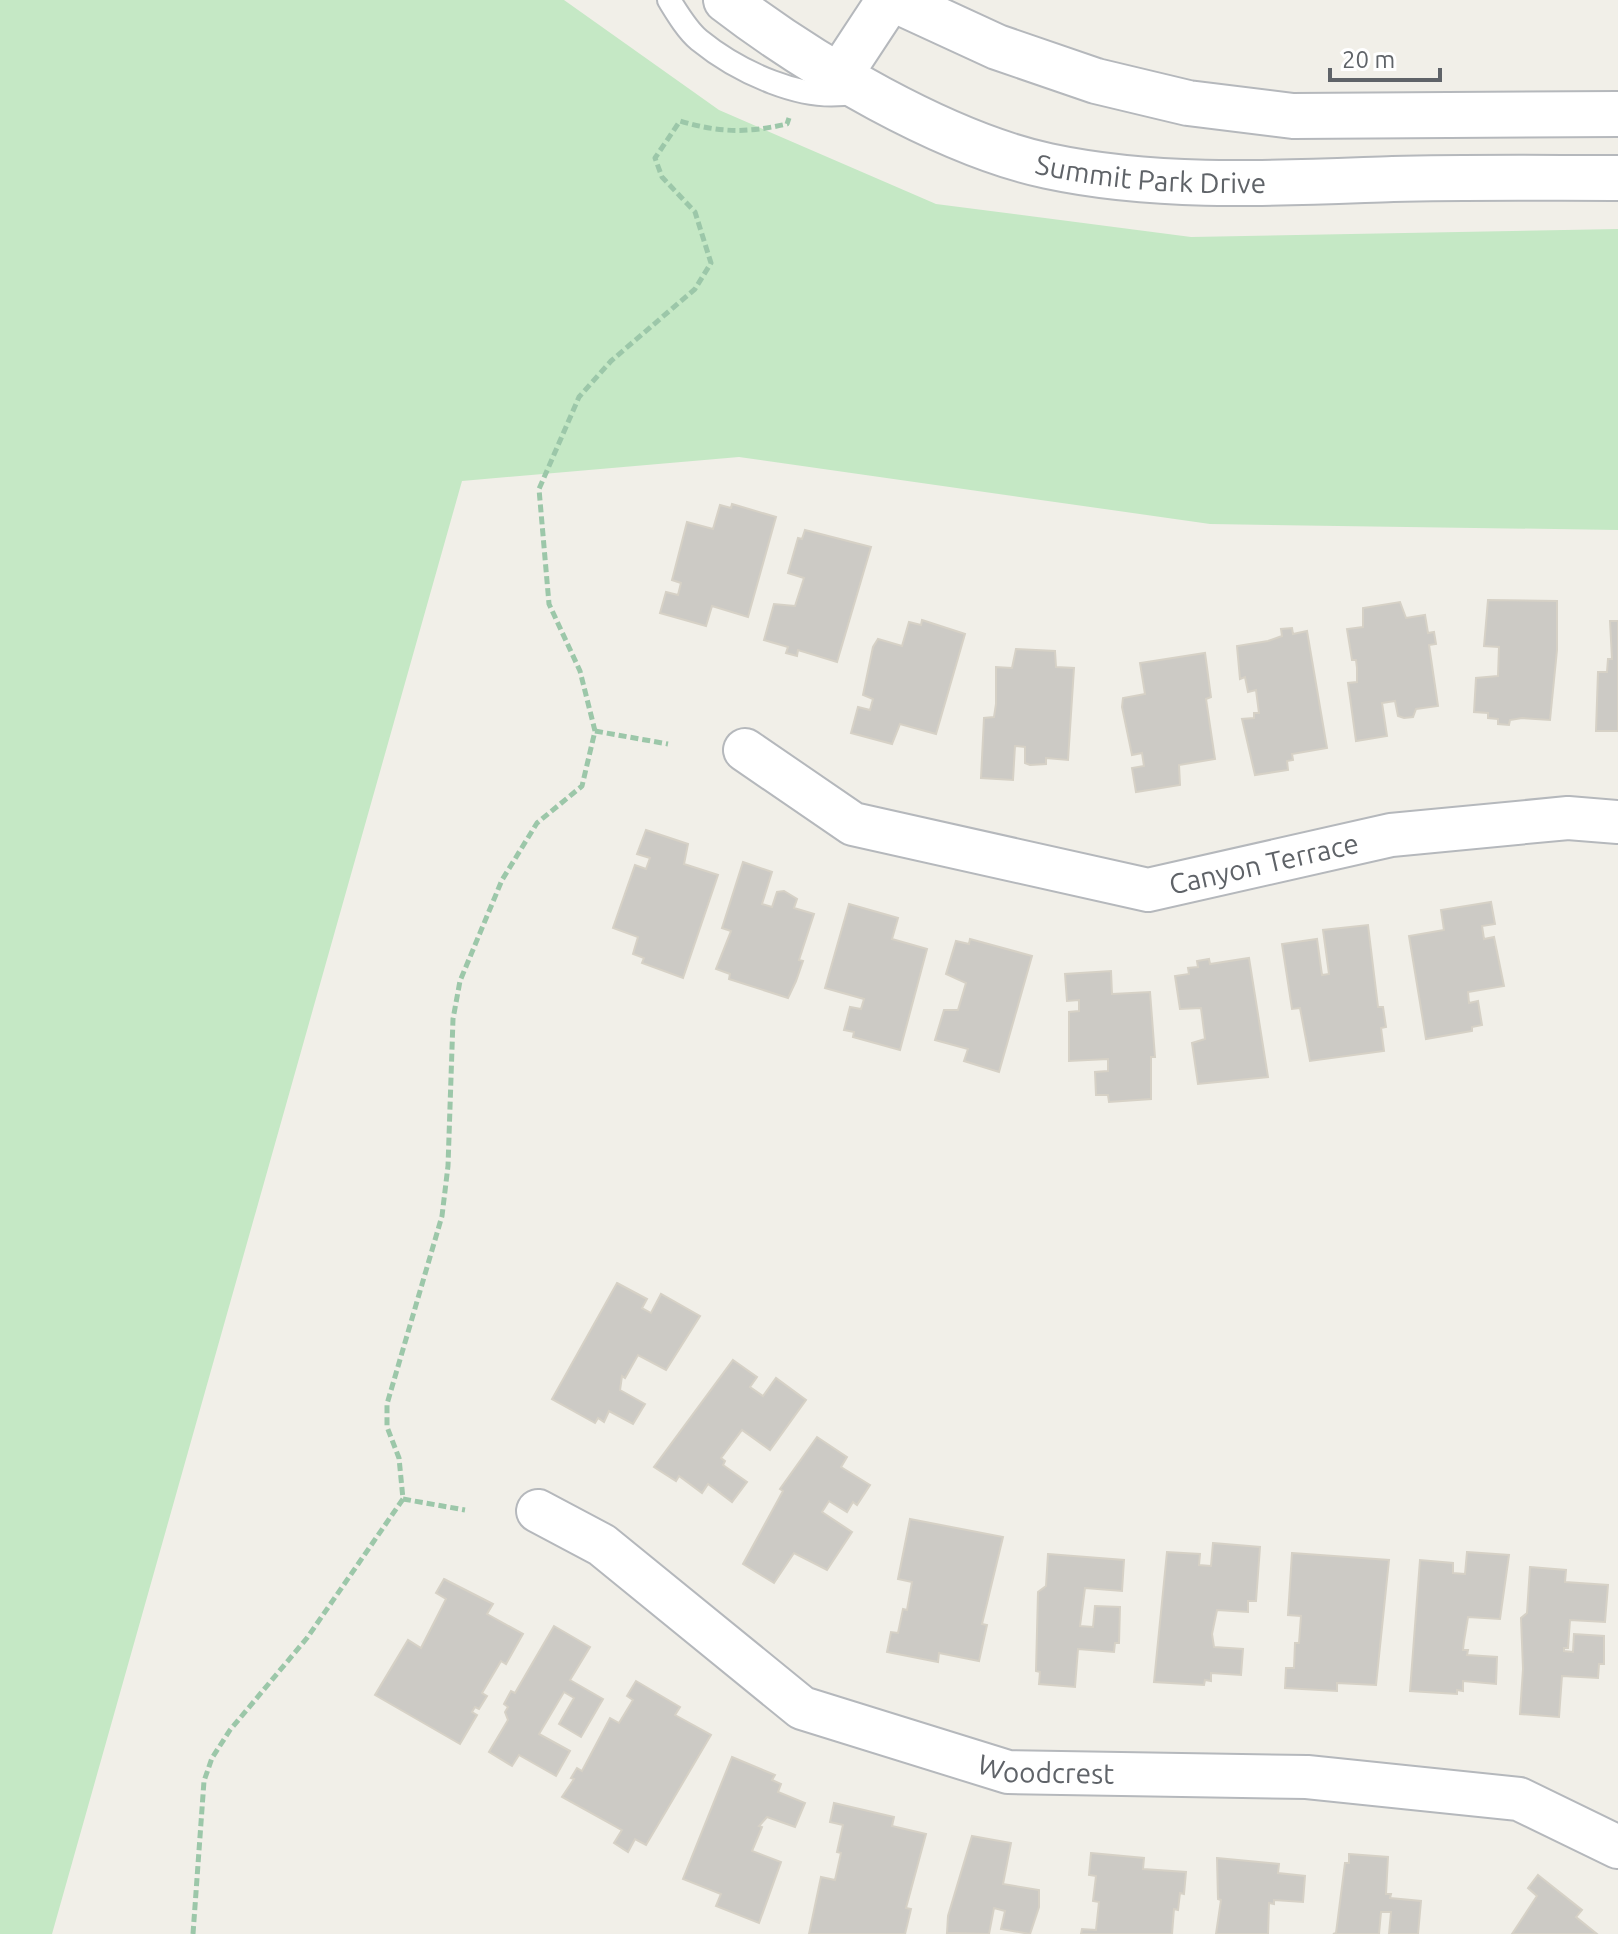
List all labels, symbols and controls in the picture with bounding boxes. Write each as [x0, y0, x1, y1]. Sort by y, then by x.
scale bar [1330, 32, 1440, 82]
text: 20 m [1342, 46, 1395, 73]
street label: Summit Park Drive [1033, 148, 1266, 198]
street label: Canyon Terrace [1166, 827, 1361, 900]
street label: Woodcrest [974, 1748, 1115, 1789]

